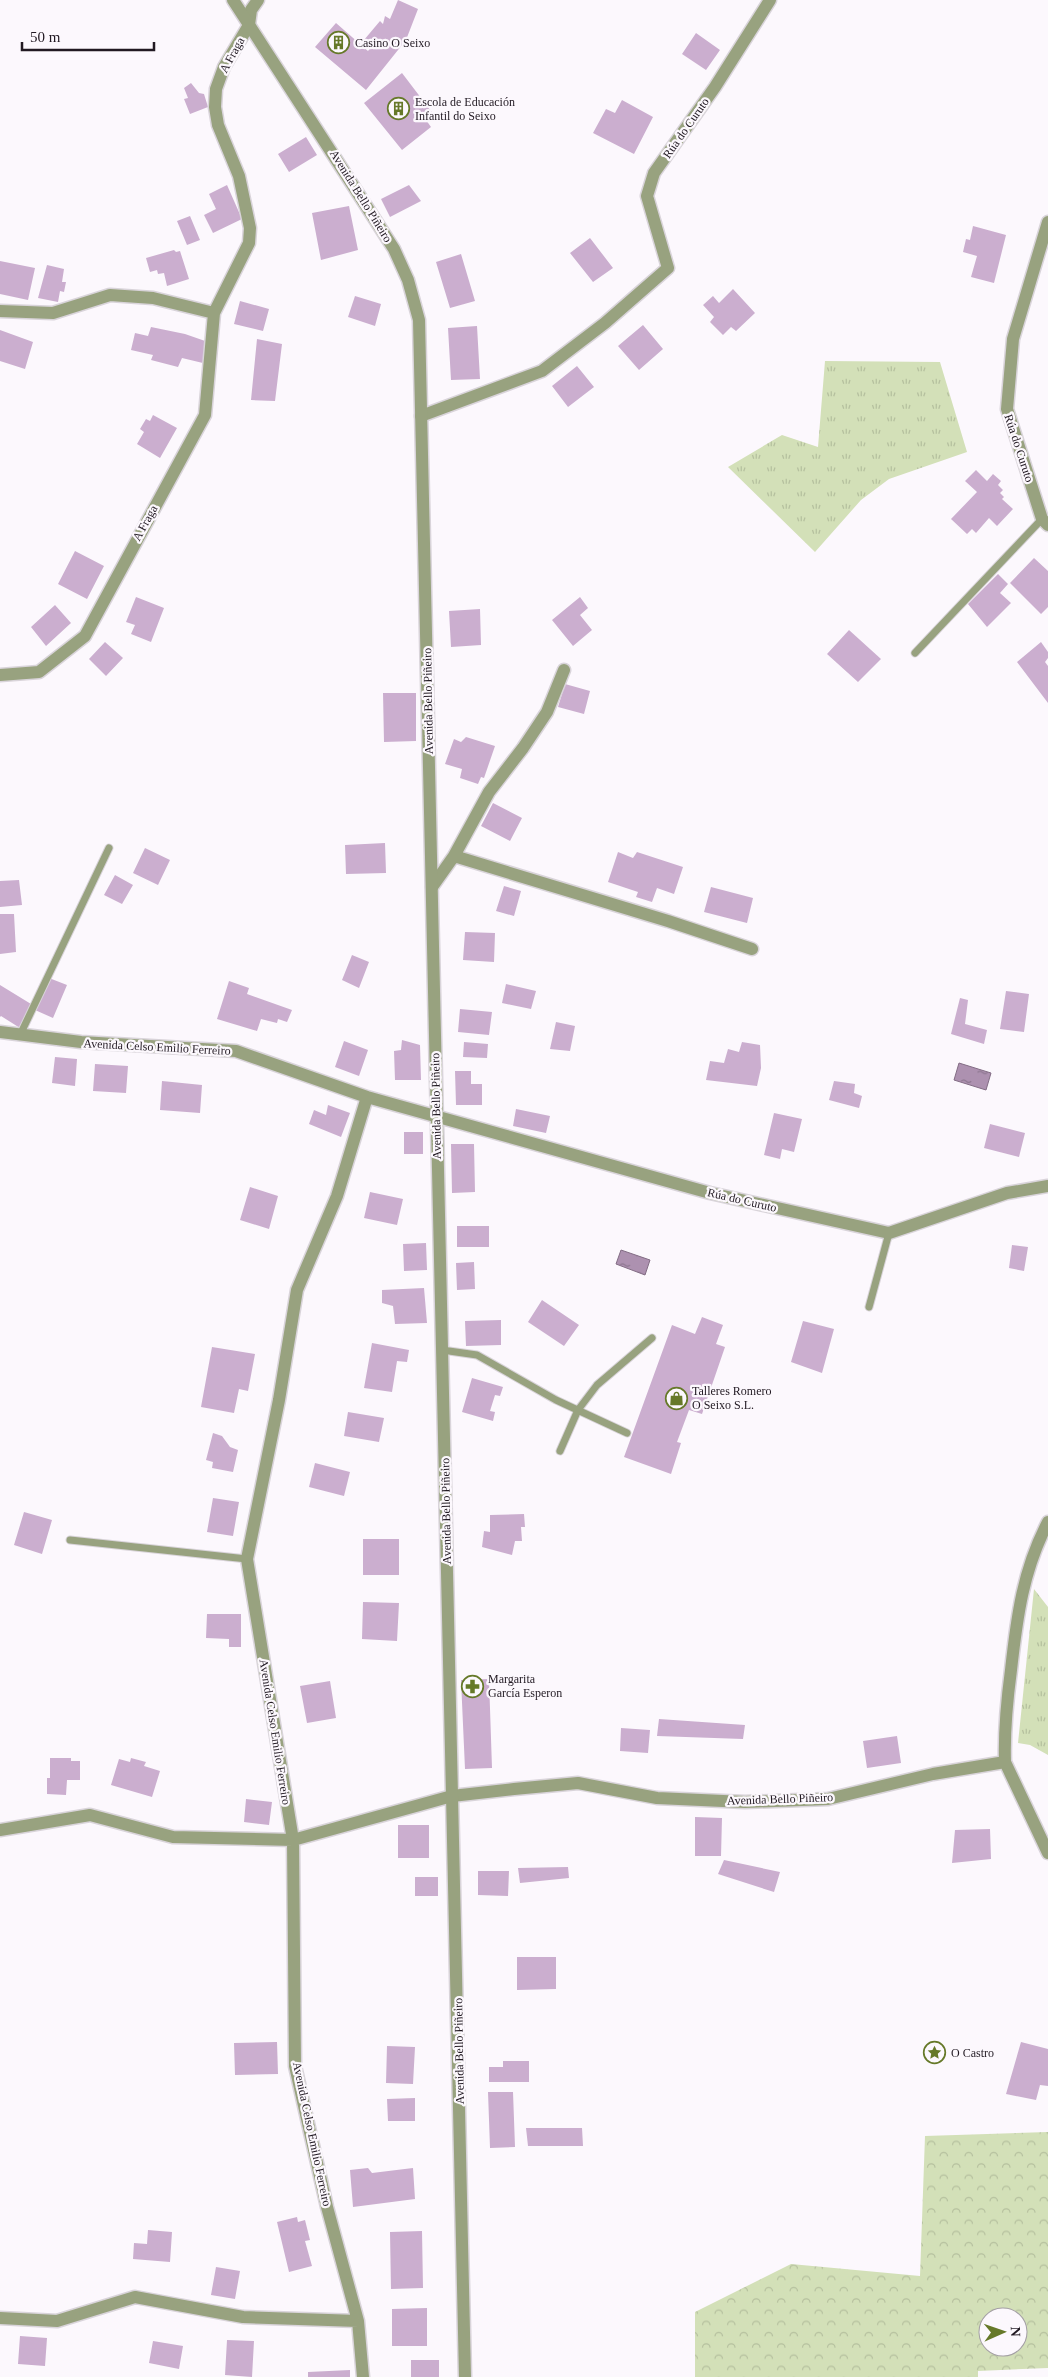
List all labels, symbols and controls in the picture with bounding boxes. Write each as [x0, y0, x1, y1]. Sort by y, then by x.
scale bar [22, 20, 155, 52]
text: 50 m [30, 29, 61, 45]
building icon: Casino O Seixo [327, 31, 351, 55]
street label: A Fraga [217, 34, 248, 75]
place label: Casino O Seixo [355, 36, 430, 50]
place label: Escola de Educación Infantil do Seixo [415, 95, 515, 123]
street label: Rúa do Curuto [660, 95, 712, 161]
building icon: Escola de Educación Infantil do Seixo [387, 97, 411, 121]
street label: Avenida Bello Piñeiro [327, 147, 395, 245]
street label: Rúa do Curuto [1001, 412, 1037, 484]
street label: A Fraga [130, 502, 161, 543]
street label: Avenida Bello Piñeiro [420, 648, 436, 754]
street label: Avenida Celso Emilio Ferreiro [83, 1036, 231, 1058]
street label: Avenida Bello Piñeiro [428, 1053, 444, 1159]
street label: Rúa do Curuto [706, 1185, 778, 1215]
place label: Talleres Romero O Seixo S.L. [692, 1384, 771, 1412]
shop icon: Talleres Romero O Seixo S.L. [664, 1386, 688, 1410]
street label: Avenida Bello Piñeiro [438, 1458, 454, 1564]
street label: Avenida Celso Emilio Ferreiro [257, 1658, 293, 1806]
place label: Margarita García Esperon [488, 1672, 562, 1700]
pharmacy icon: Margarita García Esperon [460, 1674, 484, 1698]
street label: Avenida Bello Piñeiro [727, 1790, 833, 1808]
street label: Avenida Bello Piñeiro [451, 1998, 467, 2104]
place icon: O Castro [923, 2041, 947, 2065]
place label: O Castro [951, 2046, 994, 2060]
street label: Avenida Celso Emilio Ferreiro [290, 2060, 334, 2208]
north arrow [978, 2307, 1028, 2357]
text: N [1008, 2326, 1023, 2337]

